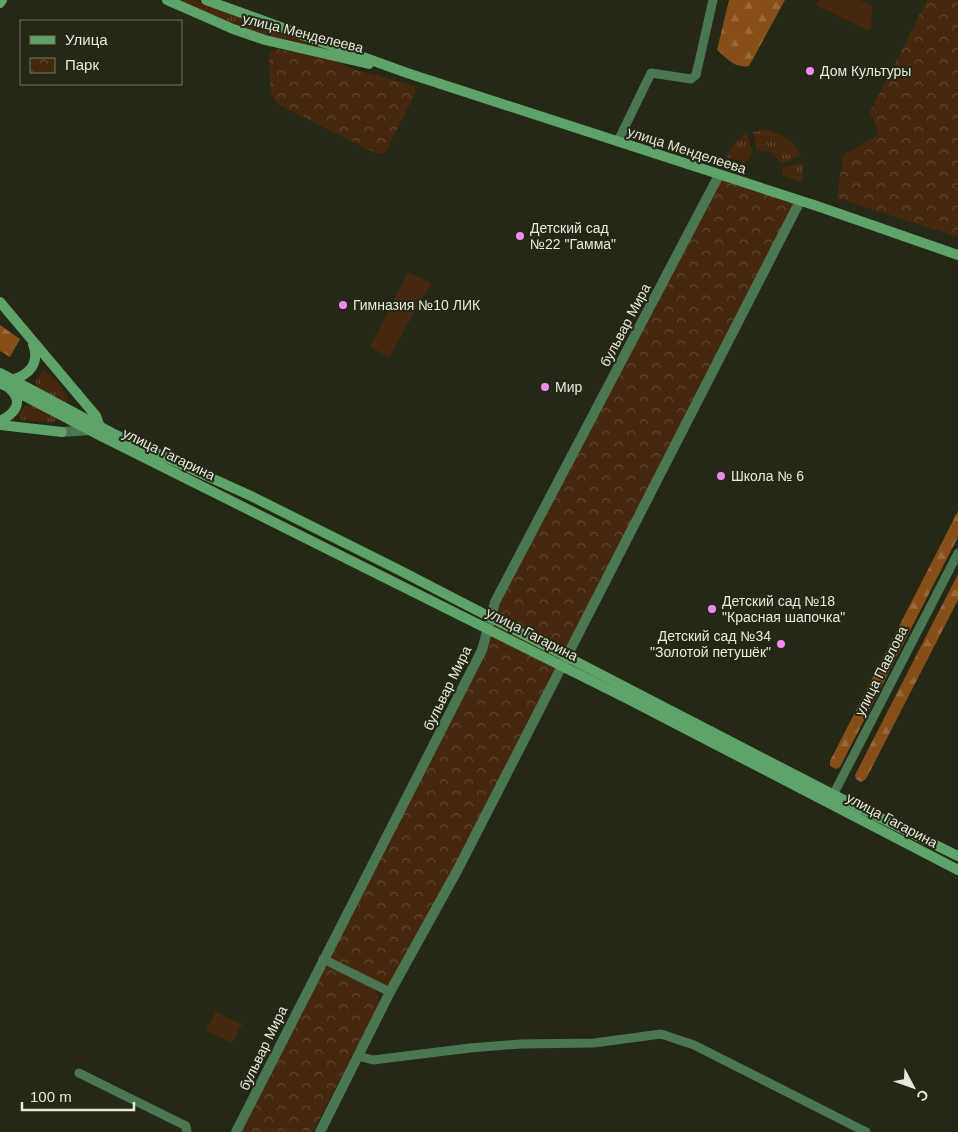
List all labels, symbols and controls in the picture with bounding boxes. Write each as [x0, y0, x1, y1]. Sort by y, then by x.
street label: улица Менделеева [241, 10, 365, 56]
legend [20, 20, 182, 85]
text: Улица [65, 31, 108, 48]
text: Парк [65, 56, 99, 73]
place label: Дом Культуры [820, 63, 911, 79]
marker: Дом Культуры [804, 65, 816, 77]
street label: улица Менделеева [626, 123, 749, 177]
place label: Детский сад №22 "Гамма" [530, 220, 616, 252]
marker: Детский сад №22 "Гамма" [514, 230, 526, 242]
street label: бульвар Мира [596, 281, 654, 369]
place label: Гимназия №10 ЛИК [353, 297, 481, 313]
marker: Гимназия №10 ЛИК [337, 299, 349, 311]
place label: Мир [555, 379, 582, 395]
marker: Мир [539, 381, 551, 393]
street label: улица Гагарина [120, 425, 218, 483]
place label: Школа № 6 [731, 468, 804, 484]
marker: Школа № 6 [715, 470, 727, 482]
place label: Детский сад №18 "Красная шапочка" [722, 593, 845, 625]
marker: Детский сад №18 "Красная шапочка" [706, 603, 718, 615]
street label: улица Гагарина [484, 604, 581, 664]
street label: улица Павлова [852, 623, 911, 719]
place label: Детский сад №34 "Золотой петушёк" [650, 628, 771, 660]
marker: Детский сад №34 "Золотой петушёк" [775, 638, 787, 650]
street label: бульвар Мира [420, 643, 474, 733]
street label: улица Гагарина [844, 789, 940, 851]
street label: бульвар Мира [236, 1003, 290, 1093]
north arrow [888, 1062, 938, 1112]
scale bar [22, 1080, 135, 1112]
text: С [913, 1086, 932, 1105]
text: 100 m [30, 1088, 72, 1105]

